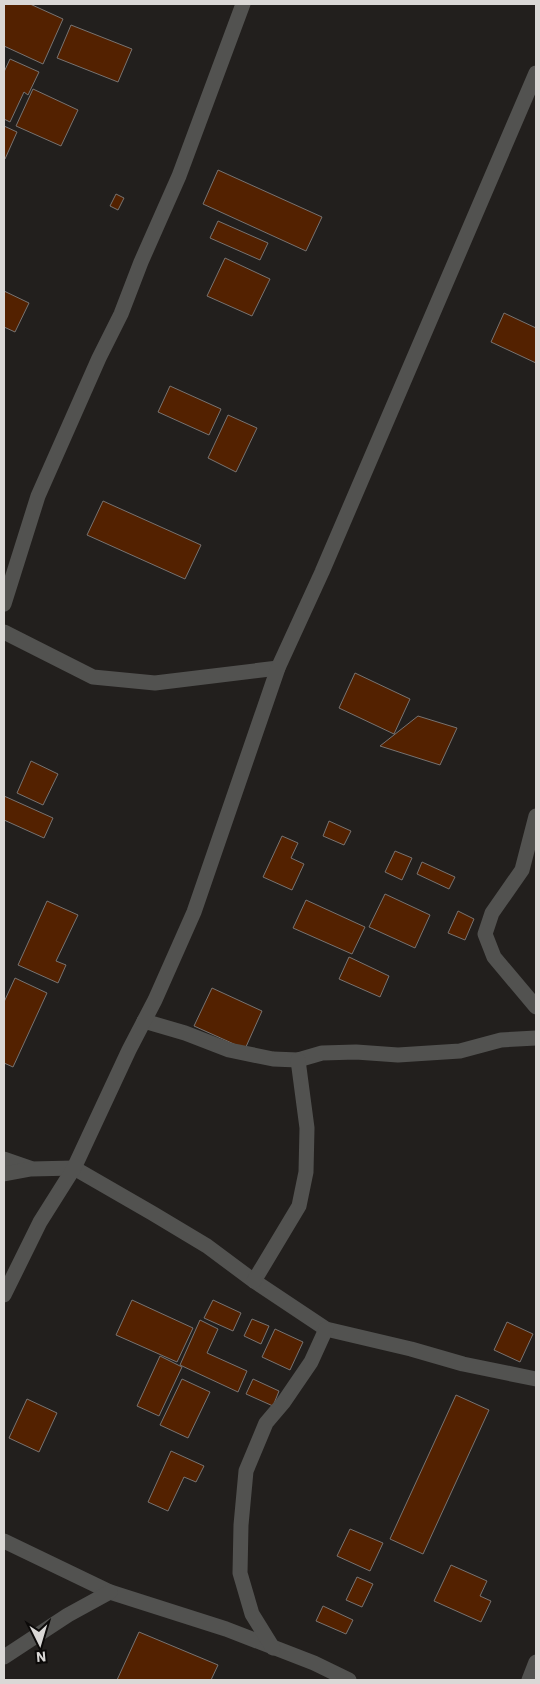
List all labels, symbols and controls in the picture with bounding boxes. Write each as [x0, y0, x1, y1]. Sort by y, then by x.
north arrow [15, 1619, 65, 1669]
text: N [35, 1648, 47, 1666]

